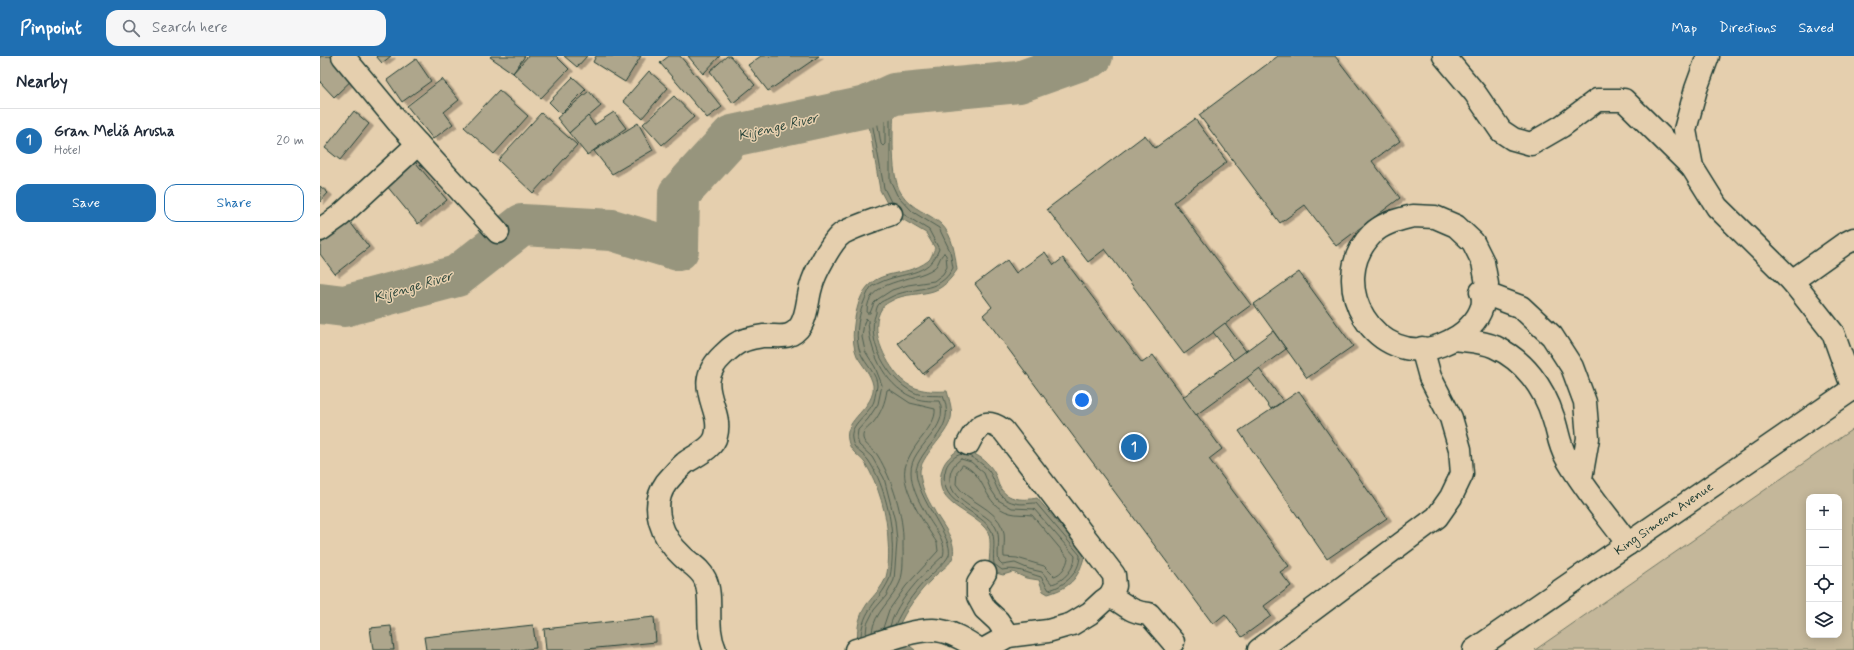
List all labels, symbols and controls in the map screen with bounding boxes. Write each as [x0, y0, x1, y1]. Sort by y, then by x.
search box [106, 10, 386, 46]
text: Pinpoint [20, 16, 82, 41]
icon: search [120, 17, 142, 39]
text: Search here [152, 18, 228, 38]
text: Map [1671, 19, 1697, 37]
text: Directions [1719, 19, 1777, 37]
text: Saved [1799, 19, 1834, 37]
text: Nearby [16, 71, 68, 93]
water label: Kijenge River [736, 109, 822, 146]
text: Gran Meliá Arusha [54, 122, 175, 142]
text: 1 [26, 132, 32, 149]
text: 20 m [276, 132, 304, 149]
text: Hotel [54, 142, 80, 159]
button: Save [16, 184, 156, 222]
button: Share [164, 184, 304, 222]
water label: Kijenge River [371, 267, 457, 308]
your location [1072, 390, 1092, 410]
pin: 1 [1121, 432, 1147, 462]
street label: King Simeon Avenue [1611, 478, 1717, 560]
map controls [1806, 494, 1842, 638]
button: + [1806, 494, 1842, 530]
button: − [1806, 530, 1842, 566]
button: locate [1806, 566, 1842, 602]
button: layers [1806, 602, 1842, 638]

